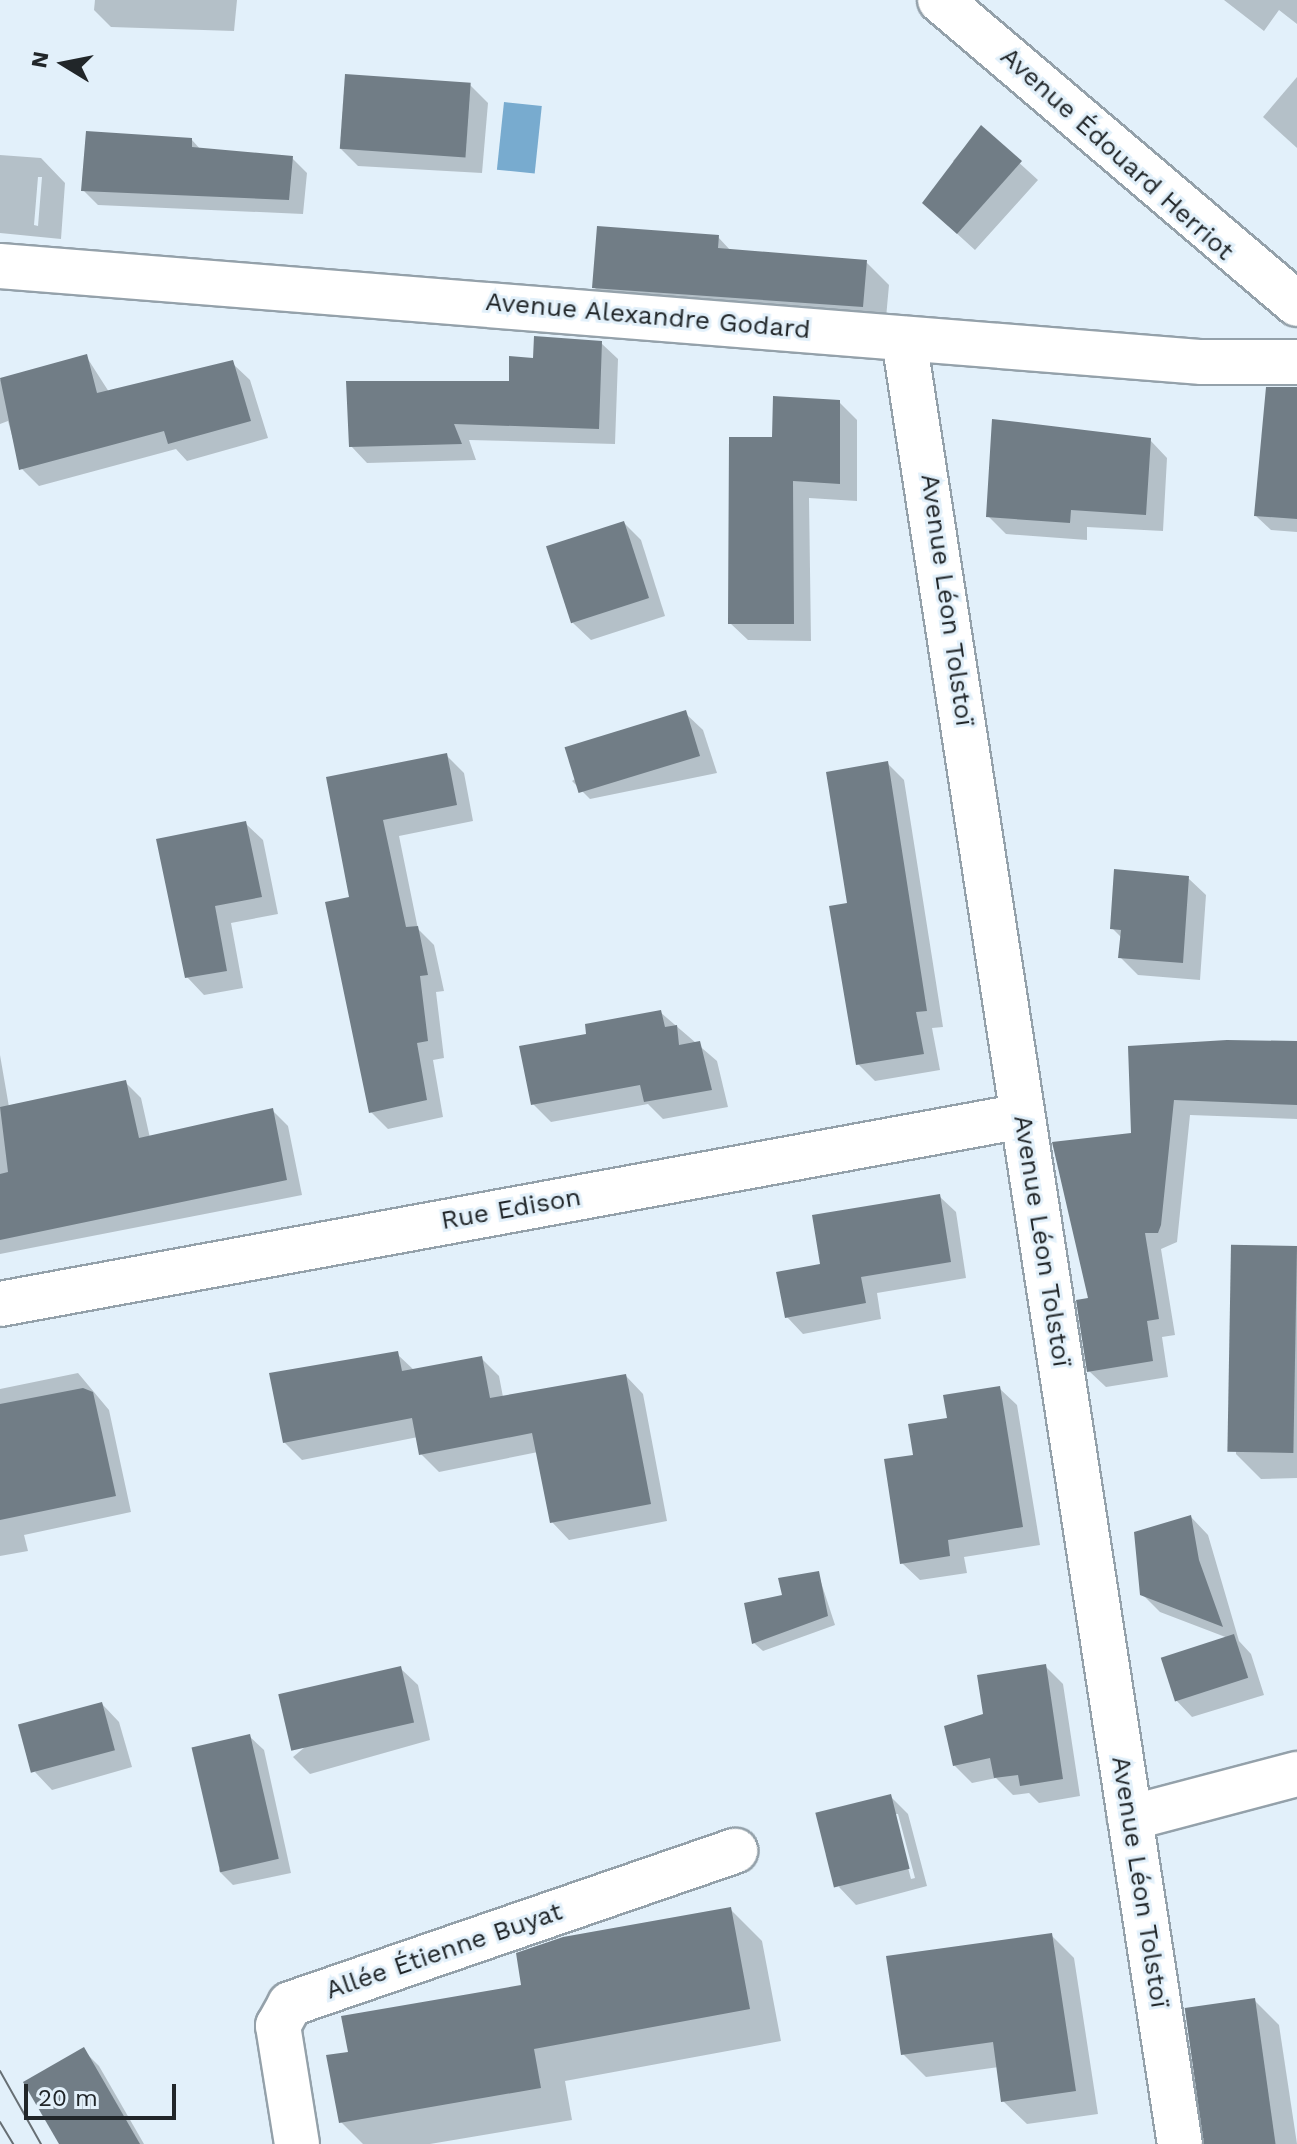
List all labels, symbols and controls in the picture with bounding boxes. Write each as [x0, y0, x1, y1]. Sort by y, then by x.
north arrow [24, 24, 104, 104]
street label: Avenue Édouard Herriot [994, 41, 1240, 267]
text: N [26, 50, 54, 70]
street label: Avenue Alexandre Godard [484, 286, 812, 346]
street label: Avenue Léon Tolstoï [914, 472, 980, 728]
street label: Avenue Léon Tolstoï [1007, 1113, 1077, 1369]
street label: Rue Edison [439, 1181, 583, 1237]
street label: Avenue Léon Tolstoï [1105, 1754, 1175, 2010]
street label: Allée Étienne Buyat [322, 1896, 566, 2006]
scale bar [28, 2068, 180, 2118]
text: 20 m [38, 2084, 98, 2112]

